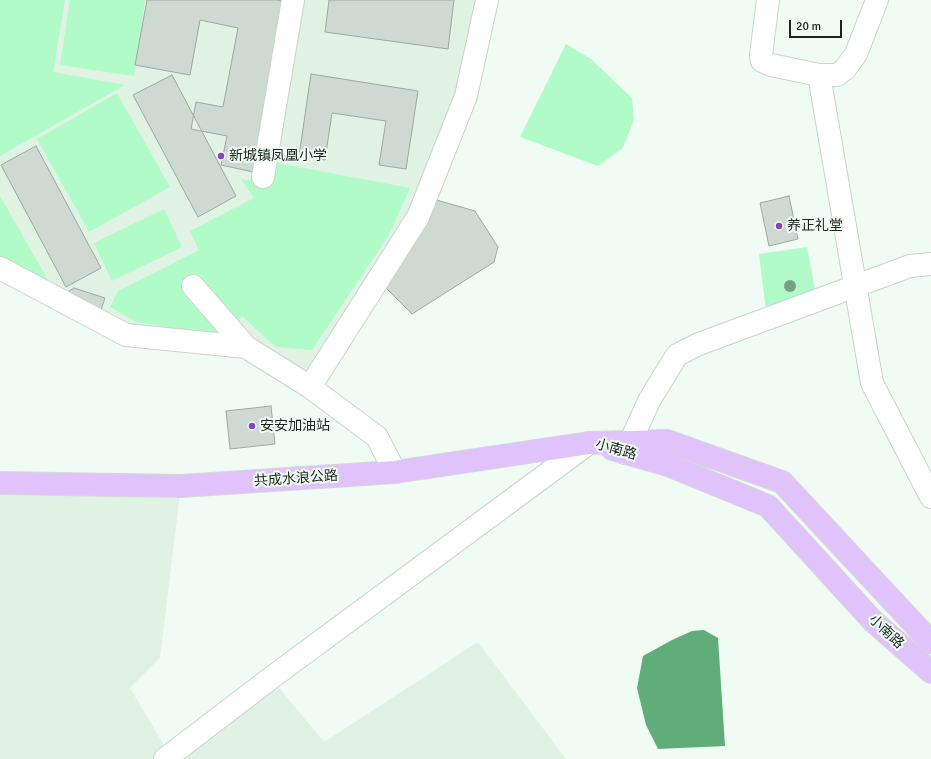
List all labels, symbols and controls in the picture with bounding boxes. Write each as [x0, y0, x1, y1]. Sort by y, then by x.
scale bar [791, 12, 844, 38]
text: 20 m [796, 19, 821, 34]
place label: 新城镇凤凰小学 [229, 148, 327, 164]
marker: 新城镇凤凰小学 [216, 151, 226, 161]
place label: 养正礼堂 [787, 218, 843, 234]
marker: 养正礼堂 [774, 221, 784, 231]
place label: 安安加油站 [260, 418, 330, 434]
marker: 安安加油站 [247, 421, 257, 431]
street label: 小南路 [593, 436, 639, 464]
street label: 共成水浪公路 [254, 468, 338, 490]
street label: 小南路 [865, 612, 907, 652]

